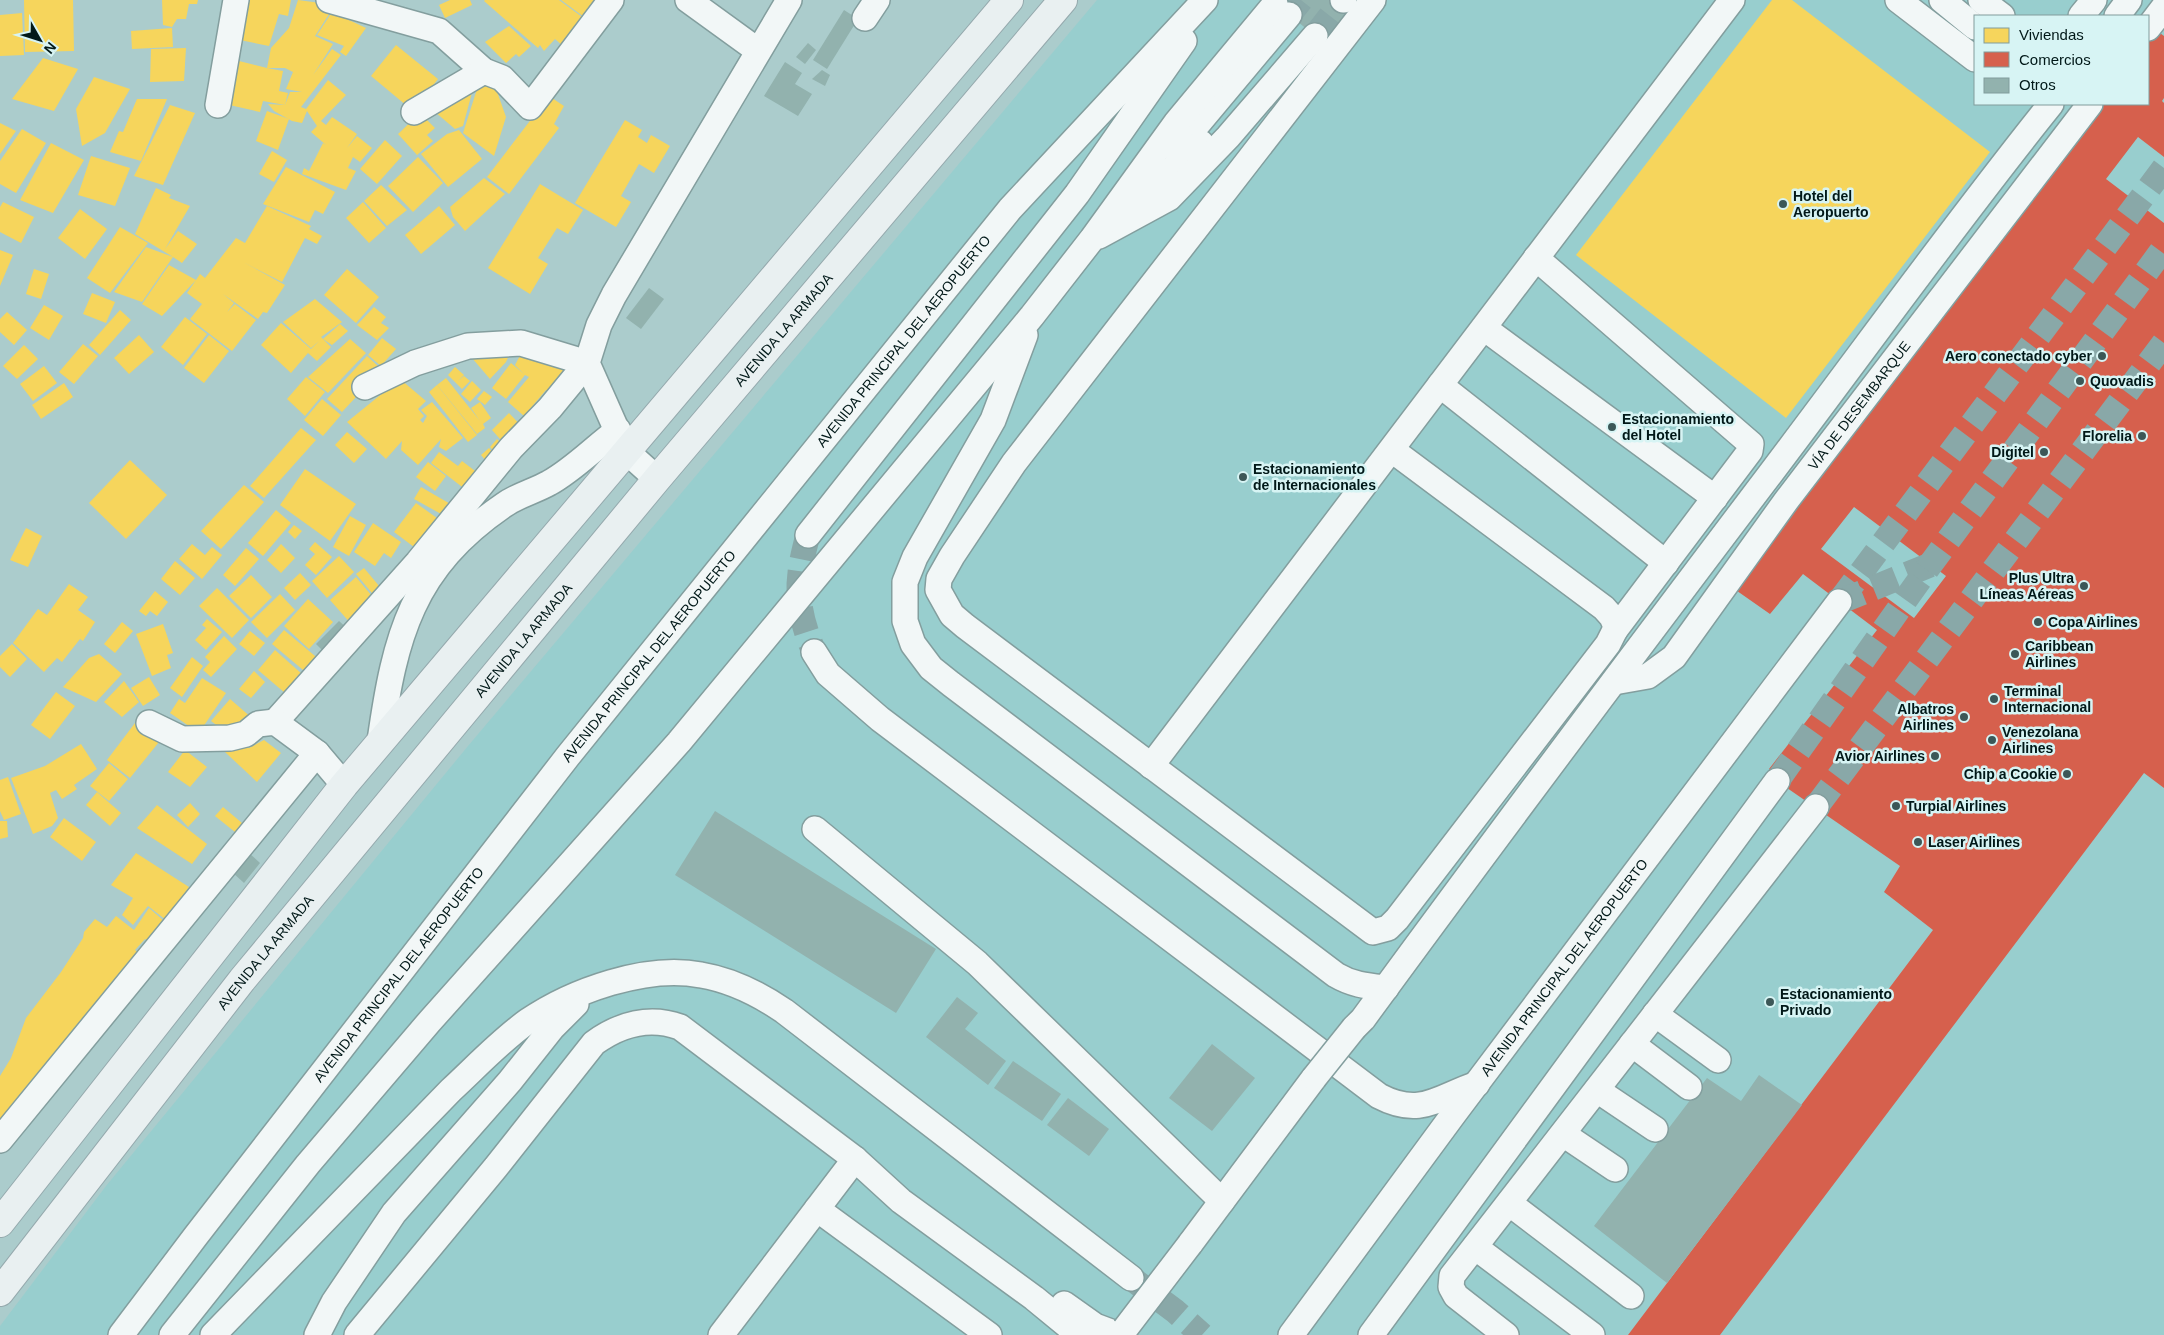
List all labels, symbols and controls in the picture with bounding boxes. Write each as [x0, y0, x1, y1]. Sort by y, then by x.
north arrow [15, 15, 65, 65]
legend [1974, 15, 2149, 105]
text: Viviendas [2019, 26, 2084, 43]
text: N [41, 39, 60, 57]
text: Comercios [2019, 51, 2091, 68]
text: Otros [2019, 76, 2056, 93]
place label: Hotel del Aeropuerto [1793, 188, 1868, 220]
marker: Hotel del Aeropuerto [1777, 198, 1789, 210]
street label: AVENIDA PRINCIPAL DEL AEROPUERTO [813, 232, 994, 450]
street label: AVENIDA LA ARMADA [731, 270, 836, 390]
street label: VÍA DE DESEMBARQUE [1805, 338, 1913, 473]
place label: Aero conectado cyber [1945, 348, 2093, 364]
marker: Aero conectado cyber [2096, 350, 2108, 362]
place label: Quovadis [2090, 373, 2154, 389]
marker: Quovadis [2074, 375, 2086, 387]
place label: Estacionamiento del Hotel [1622, 411, 1734, 443]
marker: Estacionamiento del Hotel [1606, 421, 1618, 433]
place label: Florelia [2082, 428, 2132, 444]
marker: Florelia [2136, 430, 2148, 442]
place label: Digitel [1991, 444, 2034, 460]
marker: Digitel [2038, 446, 2050, 458]
place label: Estacionamiento de Internacionales [1253, 461, 1376, 493]
marker: Estacionamiento de Internacionales [1237, 471, 1249, 483]
street label: AVENIDA PRINCIPAL DEL AEROPUERTO [559, 547, 739, 765]
place label: Plus Ultra Líneas Aéreas [1980, 570, 2074, 602]
street label: AVENIDA LA ARMADA [472, 580, 576, 700]
marker: Plus Ultra Líneas Aéreas [2078, 580, 2090, 592]
place label: Copa Airlines [2048, 614, 2138, 630]
marker: Copa Airlines [2032, 616, 2044, 628]
place label: Caribbean Airlines [2025, 638, 2093, 670]
marker: Caribbean Airlines [2009, 648, 2021, 660]
place label: Terminal Internacional [2004, 683, 2091, 715]
marker: Terminal Internacional [1988, 693, 2000, 705]
place label: Albatros Airlines [1897, 701, 1954, 733]
marker: Albatros Airlines [1958, 711, 1970, 723]
place label: Venezolana Airlines [2002, 724, 2078, 756]
marker: Venezolana Airlines [1986, 734, 1998, 746]
place label: Avior Airlines [1835, 748, 1925, 764]
marker: Avior Airlines [1929, 750, 1941, 762]
place label: Chip a Cookie [1964, 766, 2057, 782]
marker: Chip a Cookie [2061, 768, 2073, 780]
place label: Turpial Airlines [1906, 798, 2007, 814]
marker: Turpial Airlines [1890, 800, 1902, 812]
place label: Laser Airlines [1928, 834, 2020, 850]
marker: Laser Airlines [1912, 836, 1924, 848]
street label: AVENIDA PRINCIPAL DEL AEROPUERTO [1477, 856, 1651, 1079]
street label: AVENIDA PRINCIPAL DEL AEROPUERTO [310, 864, 487, 1085]
street label: AVENIDA LA ARMADA [214, 891, 317, 1013]
place label: Estacionamiento Privado [1780, 986, 1892, 1018]
marker: Estacionamiento Privado [1764, 996, 1776, 1008]

